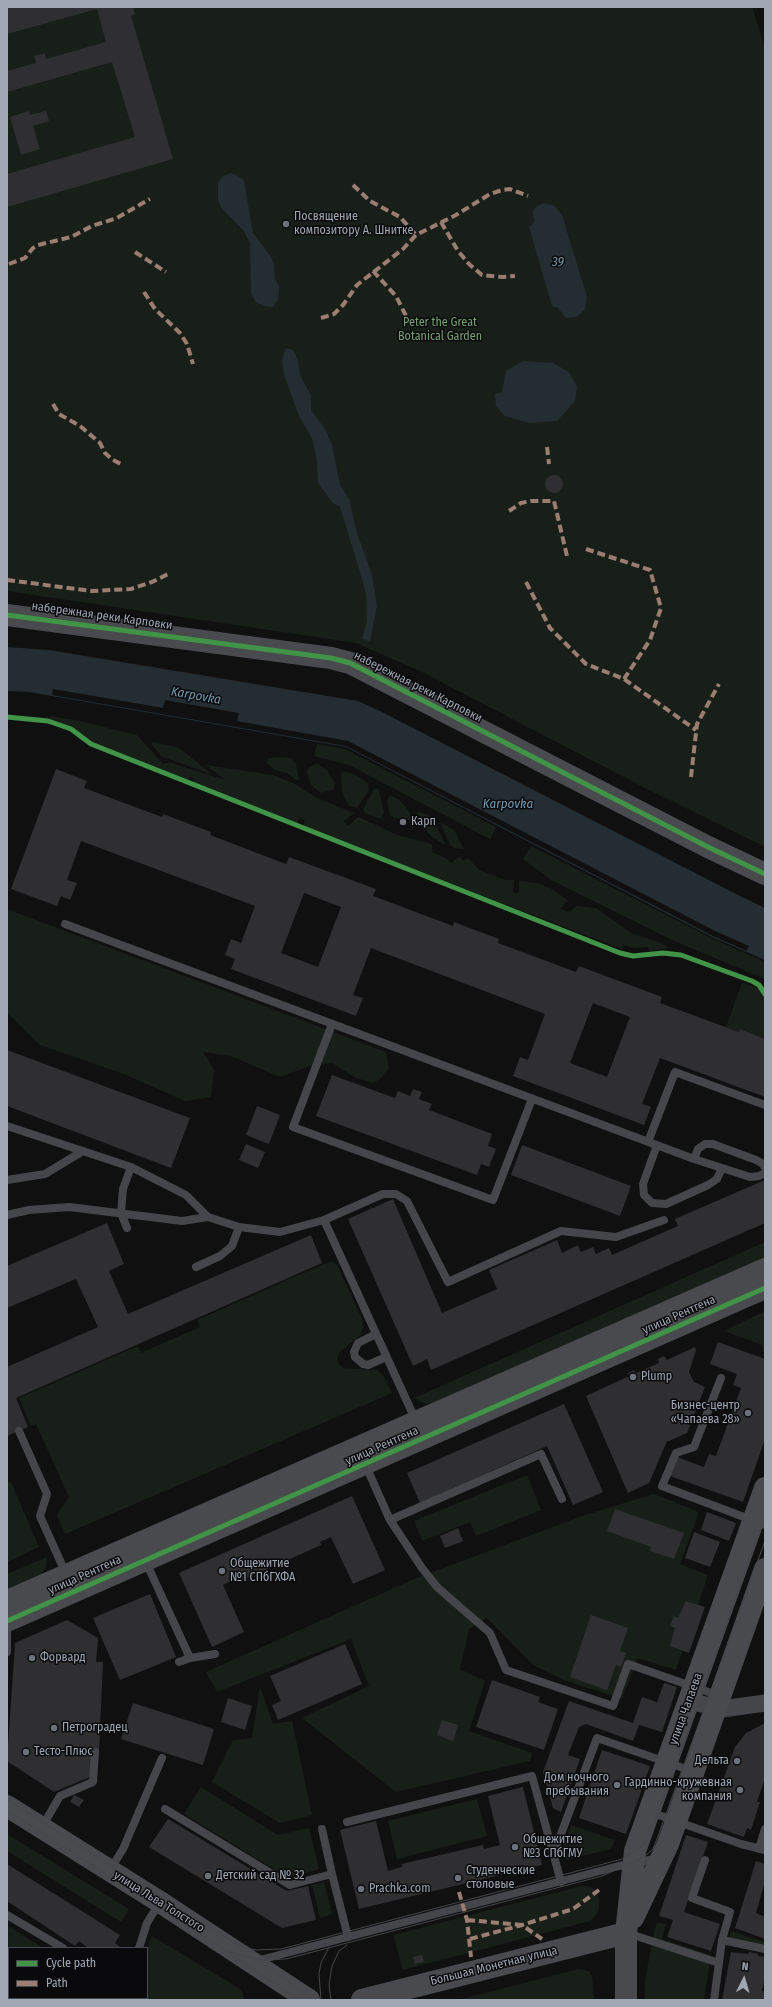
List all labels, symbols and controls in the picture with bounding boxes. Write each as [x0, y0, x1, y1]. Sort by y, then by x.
place label: Посвящение композитору А. Шнитке [294, 210, 413, 238]
marker: Посвящение композитору А. Шнитке [281, 219, 291, 229]
water label: 39 [552, 254, 564, 270]
park label: Peter the Great Botanical Garden [398, 316, 482, 344]
street label: набережная реки Карповки [31, 599, 173, 633]
street label: набережная реки Карповки [351, 648, 485, 726]
water label: Karpovka [170, 684, 222, 708]
water label: Karpovka [483, 796, 533, 812]
place label: Карп [411, 815, 436, 829]
marker: Карп [398, 817, 408, 827]
street label: улица Рентгена [640, 1292, 718, 1338]
place label: Plump [641, 1370, 672, 1384]
marker: Plump [628, 1372, 638, 1382]
place label: Бизнес-центр «Чапаева 28» [671, 1399, 740, 1427]
marker: Бизнес-центр «Чапаева 28» [743, 1408, 753, 1418]
street label: улица Рентгена [343, 1423, 421, 1469]
street label: улица Рентгена [46, 1552, 124, 1598]
place label: Общежитие №1 СПбГХФА [230, 1557, 295, 1585]
marker: Общежитие №1 СПбГХФА [217, 1566, 227, 1576]
place label: Форвард [40, 1651, 86, 1665]
marker: Форвард [27, 1653, 37, 1663]
street label: улица Чапаева [666, 1671, 706, 1747]
place label: Петроградец [62, 1721, 128, 1735]
marker: Петроградец [49, 1723, 59, 1733]
place label: Тесто-Плюс [34, 1745, 92, 1759]
marker: Тесто-Плюс [21, 1747, 31, 1757]
place label: Дельта [695, 1754, 729, 1768]
marker: Дельта [732, 1756, 742, 1766]
place label: Дом ночного пребывания [544, 1771, 609, 1799]
place label: Гардинно-кружевная компания [624, 1776, 732, 1804]
marker: Дом ночного пребывания [612, 1780, 622, 1790]
marker: Гардинно-кружевная компания [735, 1785, 745, 1795]
place label: Общежитие №3 СПбГМУ [523, 1833, 582, 1861]
marker: Общежитие №3 СПбГМУ [510, 1842, 520, 1852]
place label: Студенческие столовые [466, 1864, 535, 1892]
street label: улица Льва Толстого [111, 1868, 207, 1936]
place label: Детский сад № 32 [216, 1869, 305, 1883]
marker: Детский сад № 32 [203, 1871, 213, 1881]
marker: Студенческие столовые [453, 1873, 463, 1883]
place label: Prachka.com [369, 1882, 430, 1896]
marker: Prachka.com [356, 1884, 366, 1894]
street label: Большая Монетная улица [429, 1943, 559, 1989]
legend [8, 1947, 148, 1999]
text: Cycle path [46, 1956, 96, 1970]
north arrow [724, 1959, 764, 1999]
text: N [741, 1960, 749, 1973]
text: Path [46, 1976, 68, 1990]

